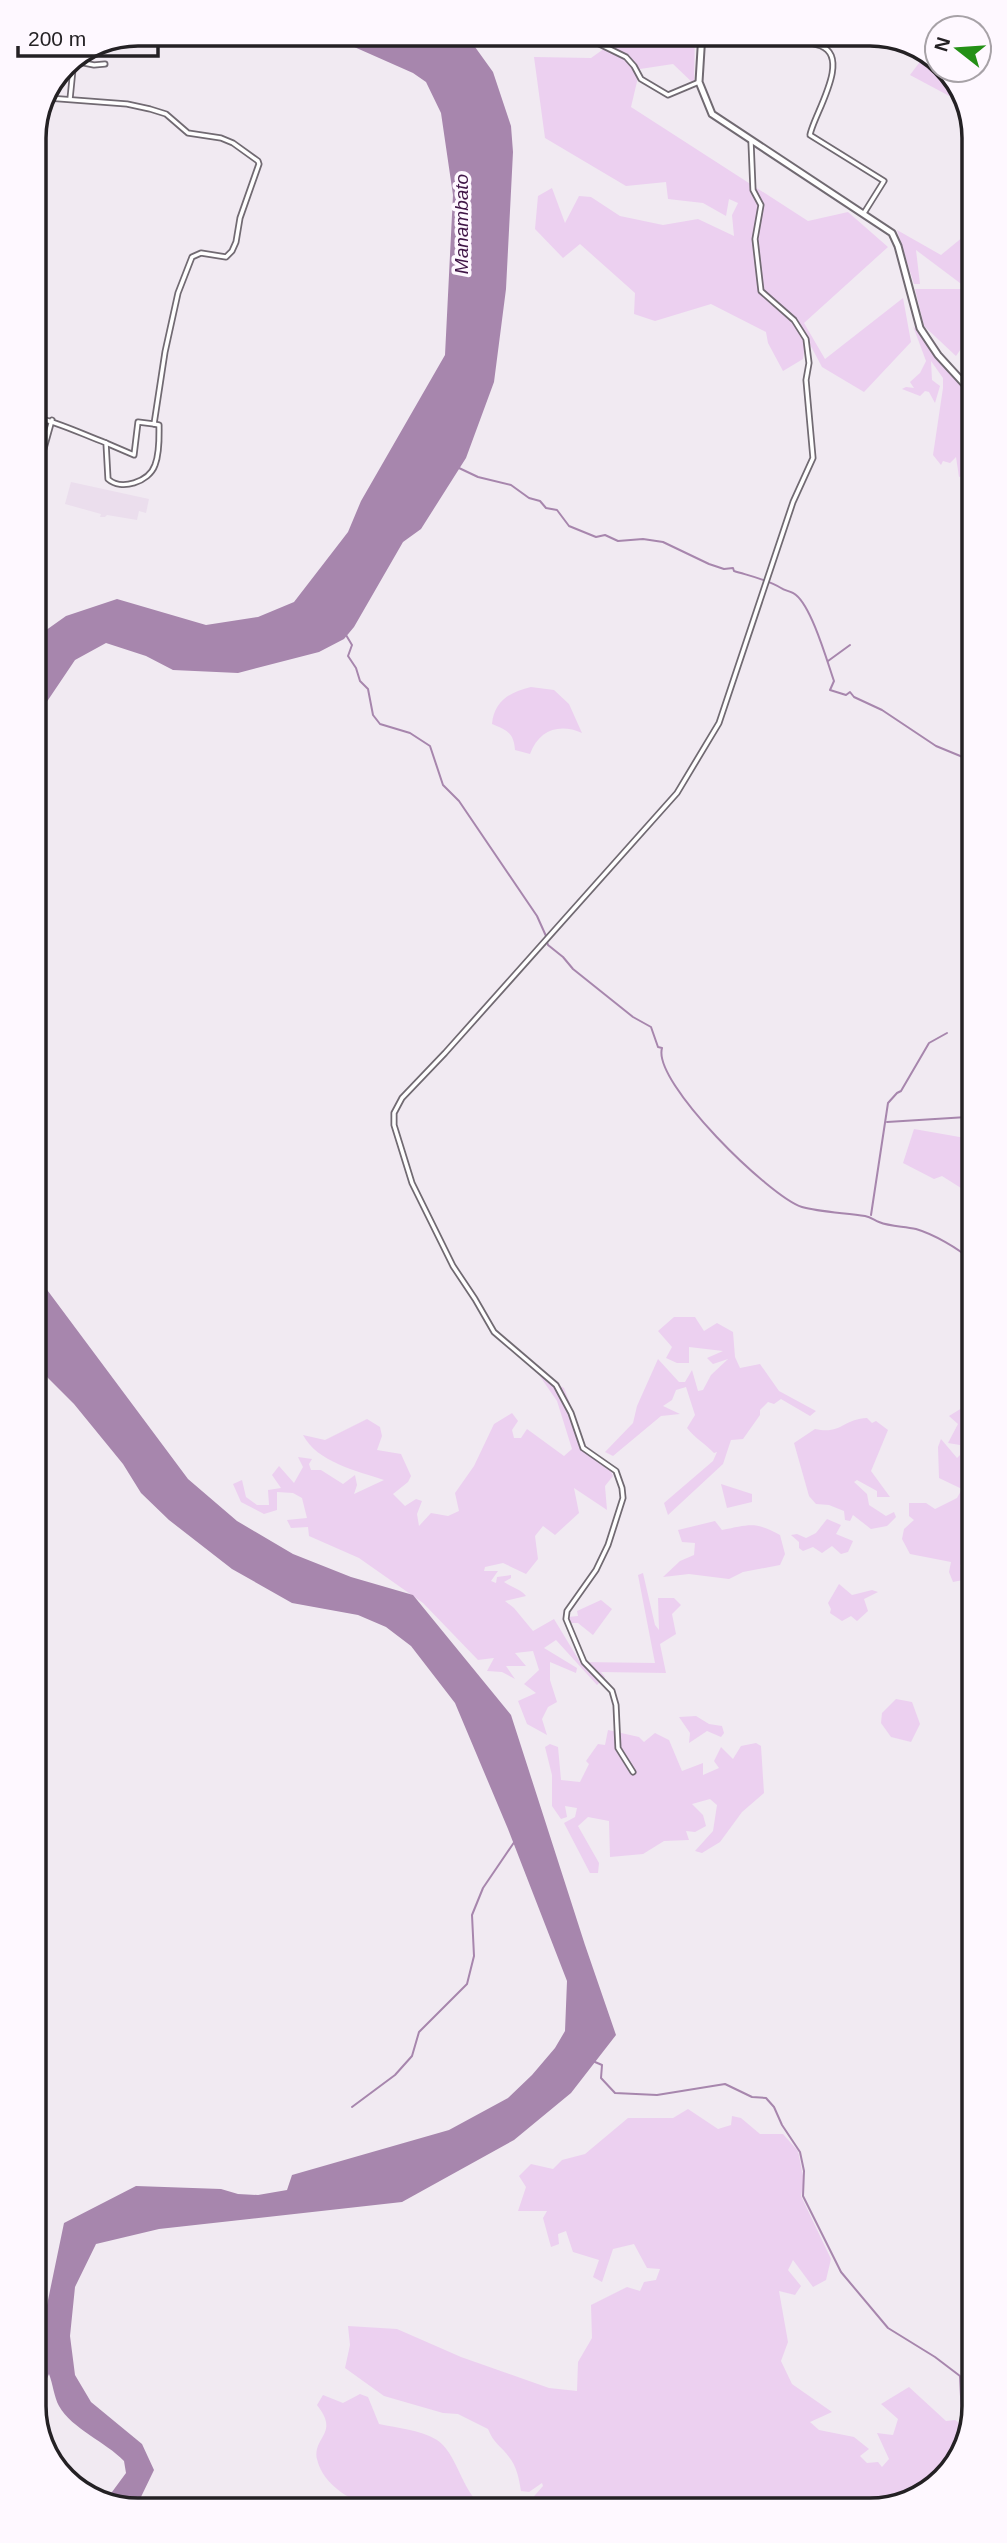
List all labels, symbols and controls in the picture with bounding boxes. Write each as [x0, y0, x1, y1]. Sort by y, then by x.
scale bar [18, 14, 158, 58]
north arrow [923, 14, 993, 84]
text: 200 m [28, 27, 86, 50]
text: N [930, 35, 954, 54]
water label: Manambato [451, 174, 472, 274]

